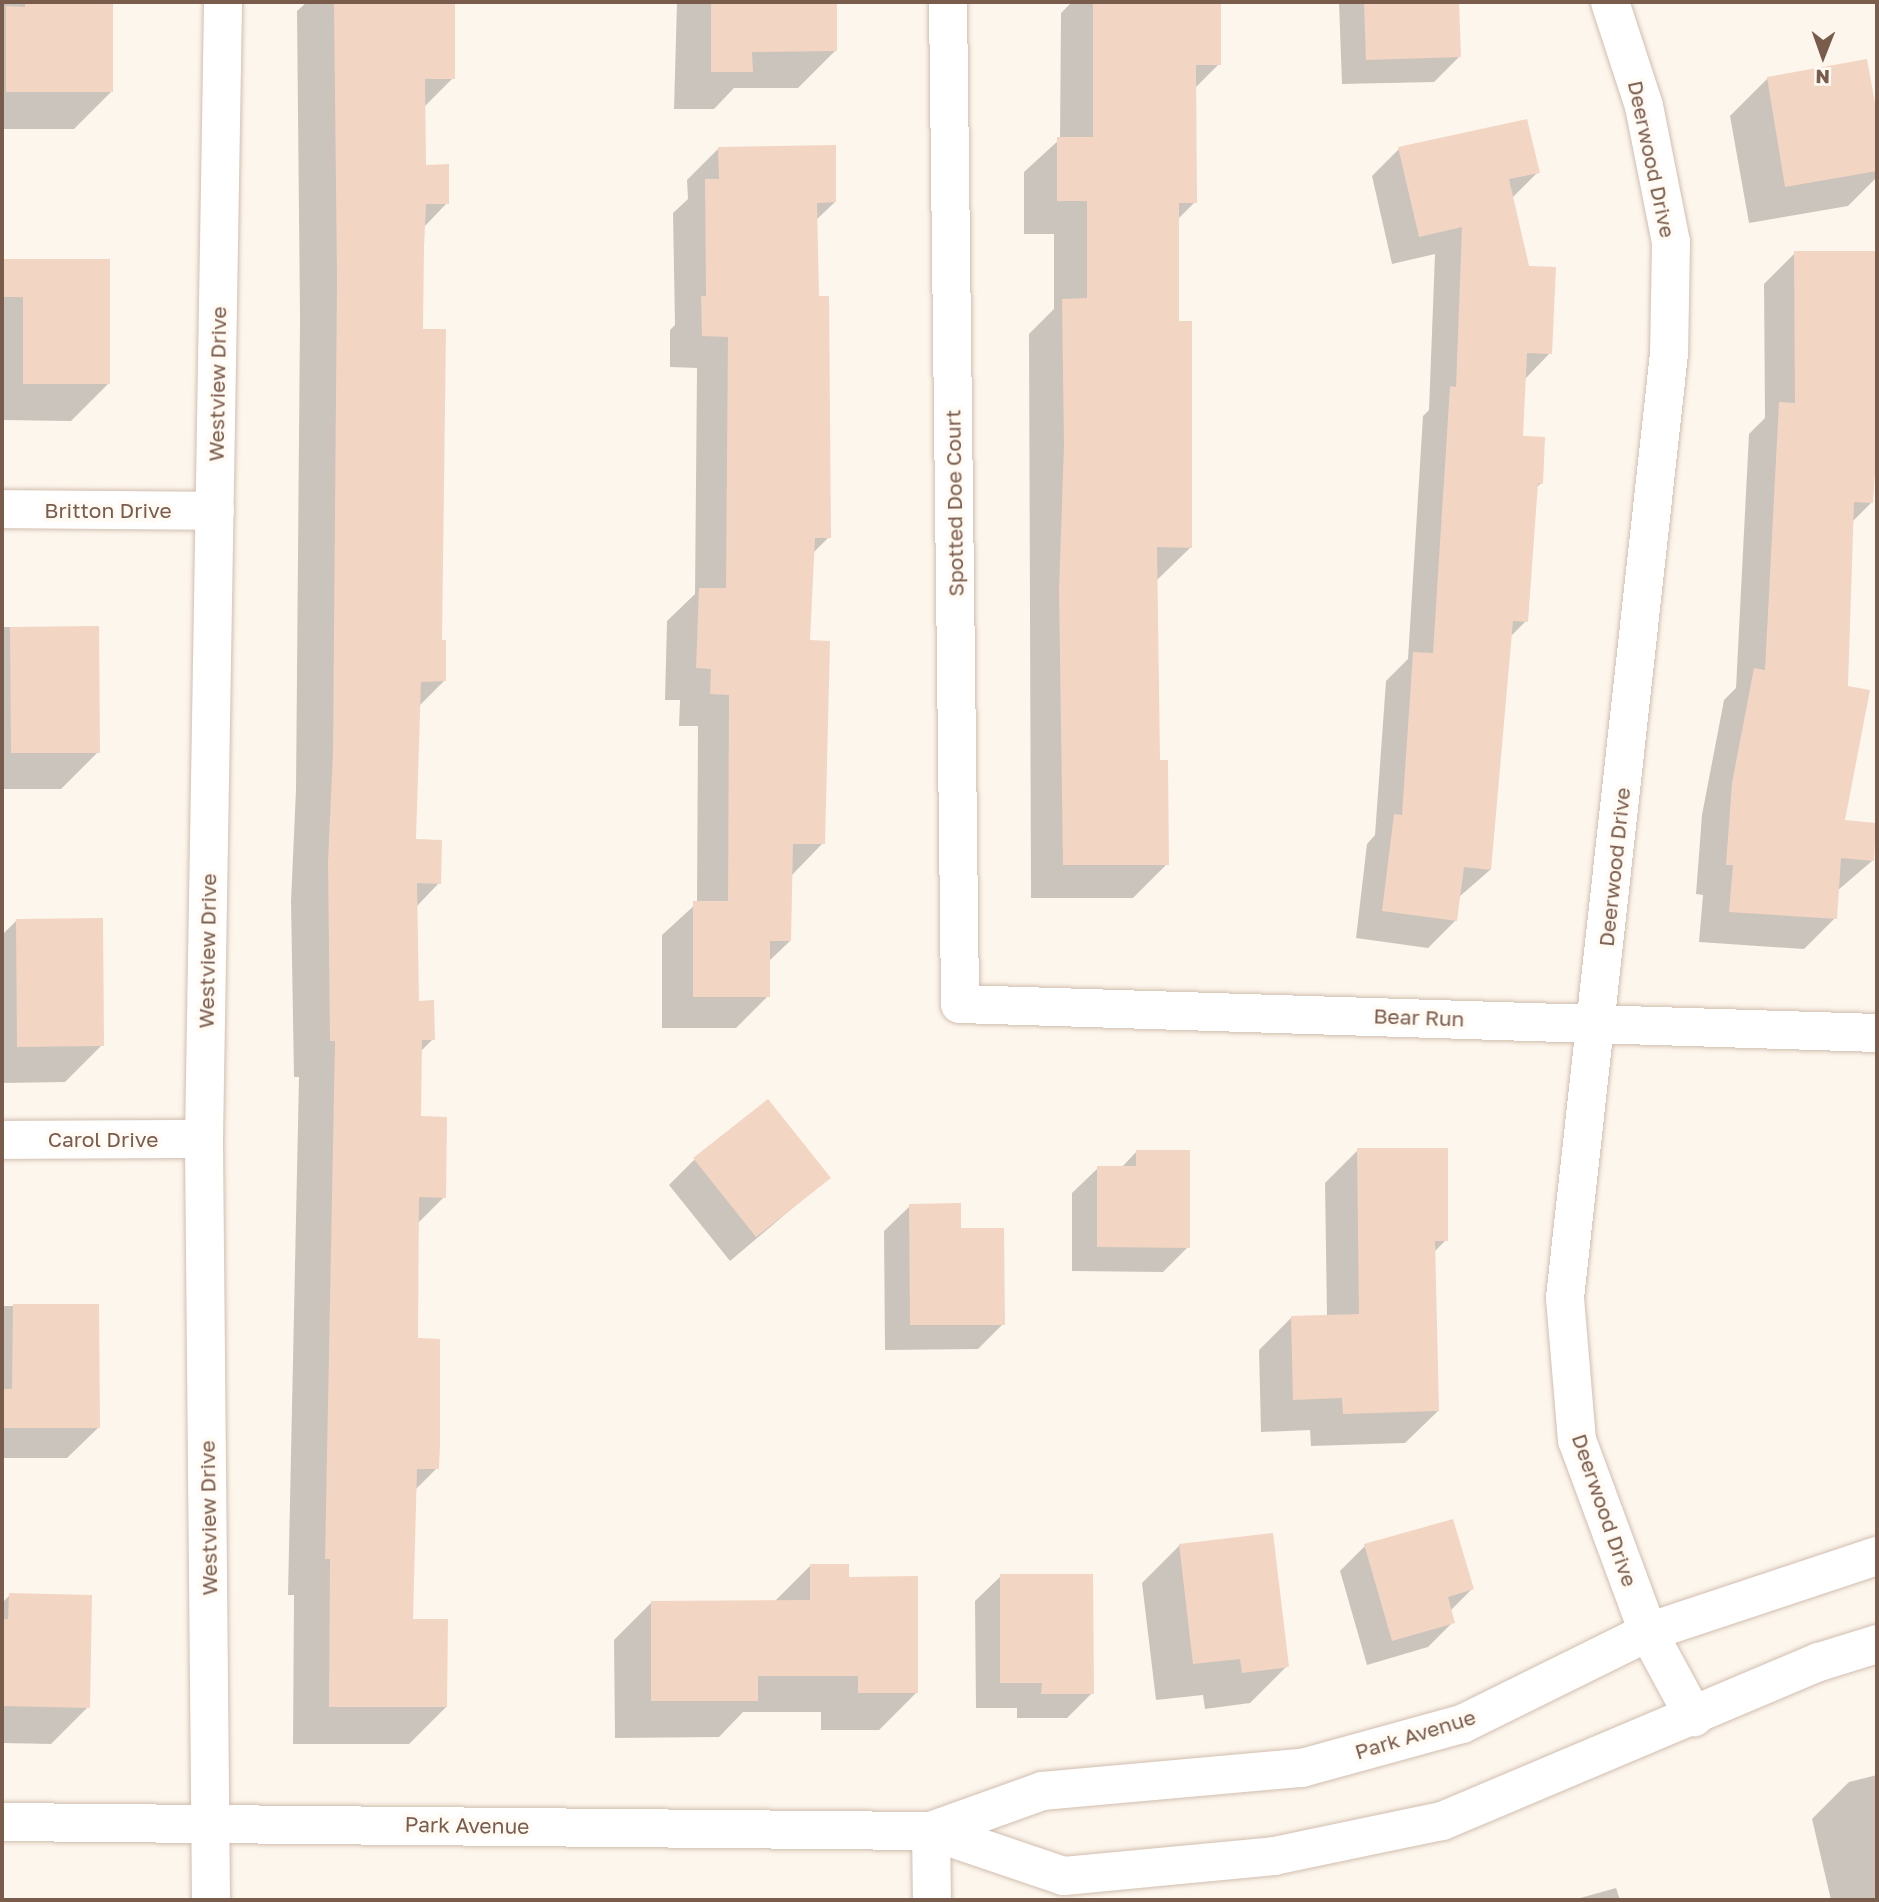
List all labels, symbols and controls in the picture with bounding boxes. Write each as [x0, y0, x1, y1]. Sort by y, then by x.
north arrow [1788, 21, 1858, 91]
text: N [1815, 66, 1830, 89]
street label: Deerwood Drive [1623, 78, 1681, 240]
street label: Westview Drive [203, 306, 231, 462]
street label: Spotted Doe Court [940, 409, 968, 597]
street label: Britton Drive [44, 497, 172, 523]
street label: Deerwood Drive [1593, 786, 1635, 948]
street label: Westview Drive [193, 873, 221, 1029]
street label: Bear Run [1373, 1003, 1465, 1031]
street label: Carol Drive [48, 1126, 158, 1152]
street label: Deerwood Drive [1567, 1430, 1643, 1590]
street label: Westview Drive [194, 1440, 222, 1596]
street label: Park Avenue [1352, 1704, 1478, 1764]
street label: Park Avenue [404, 1811, 530, 1839]

